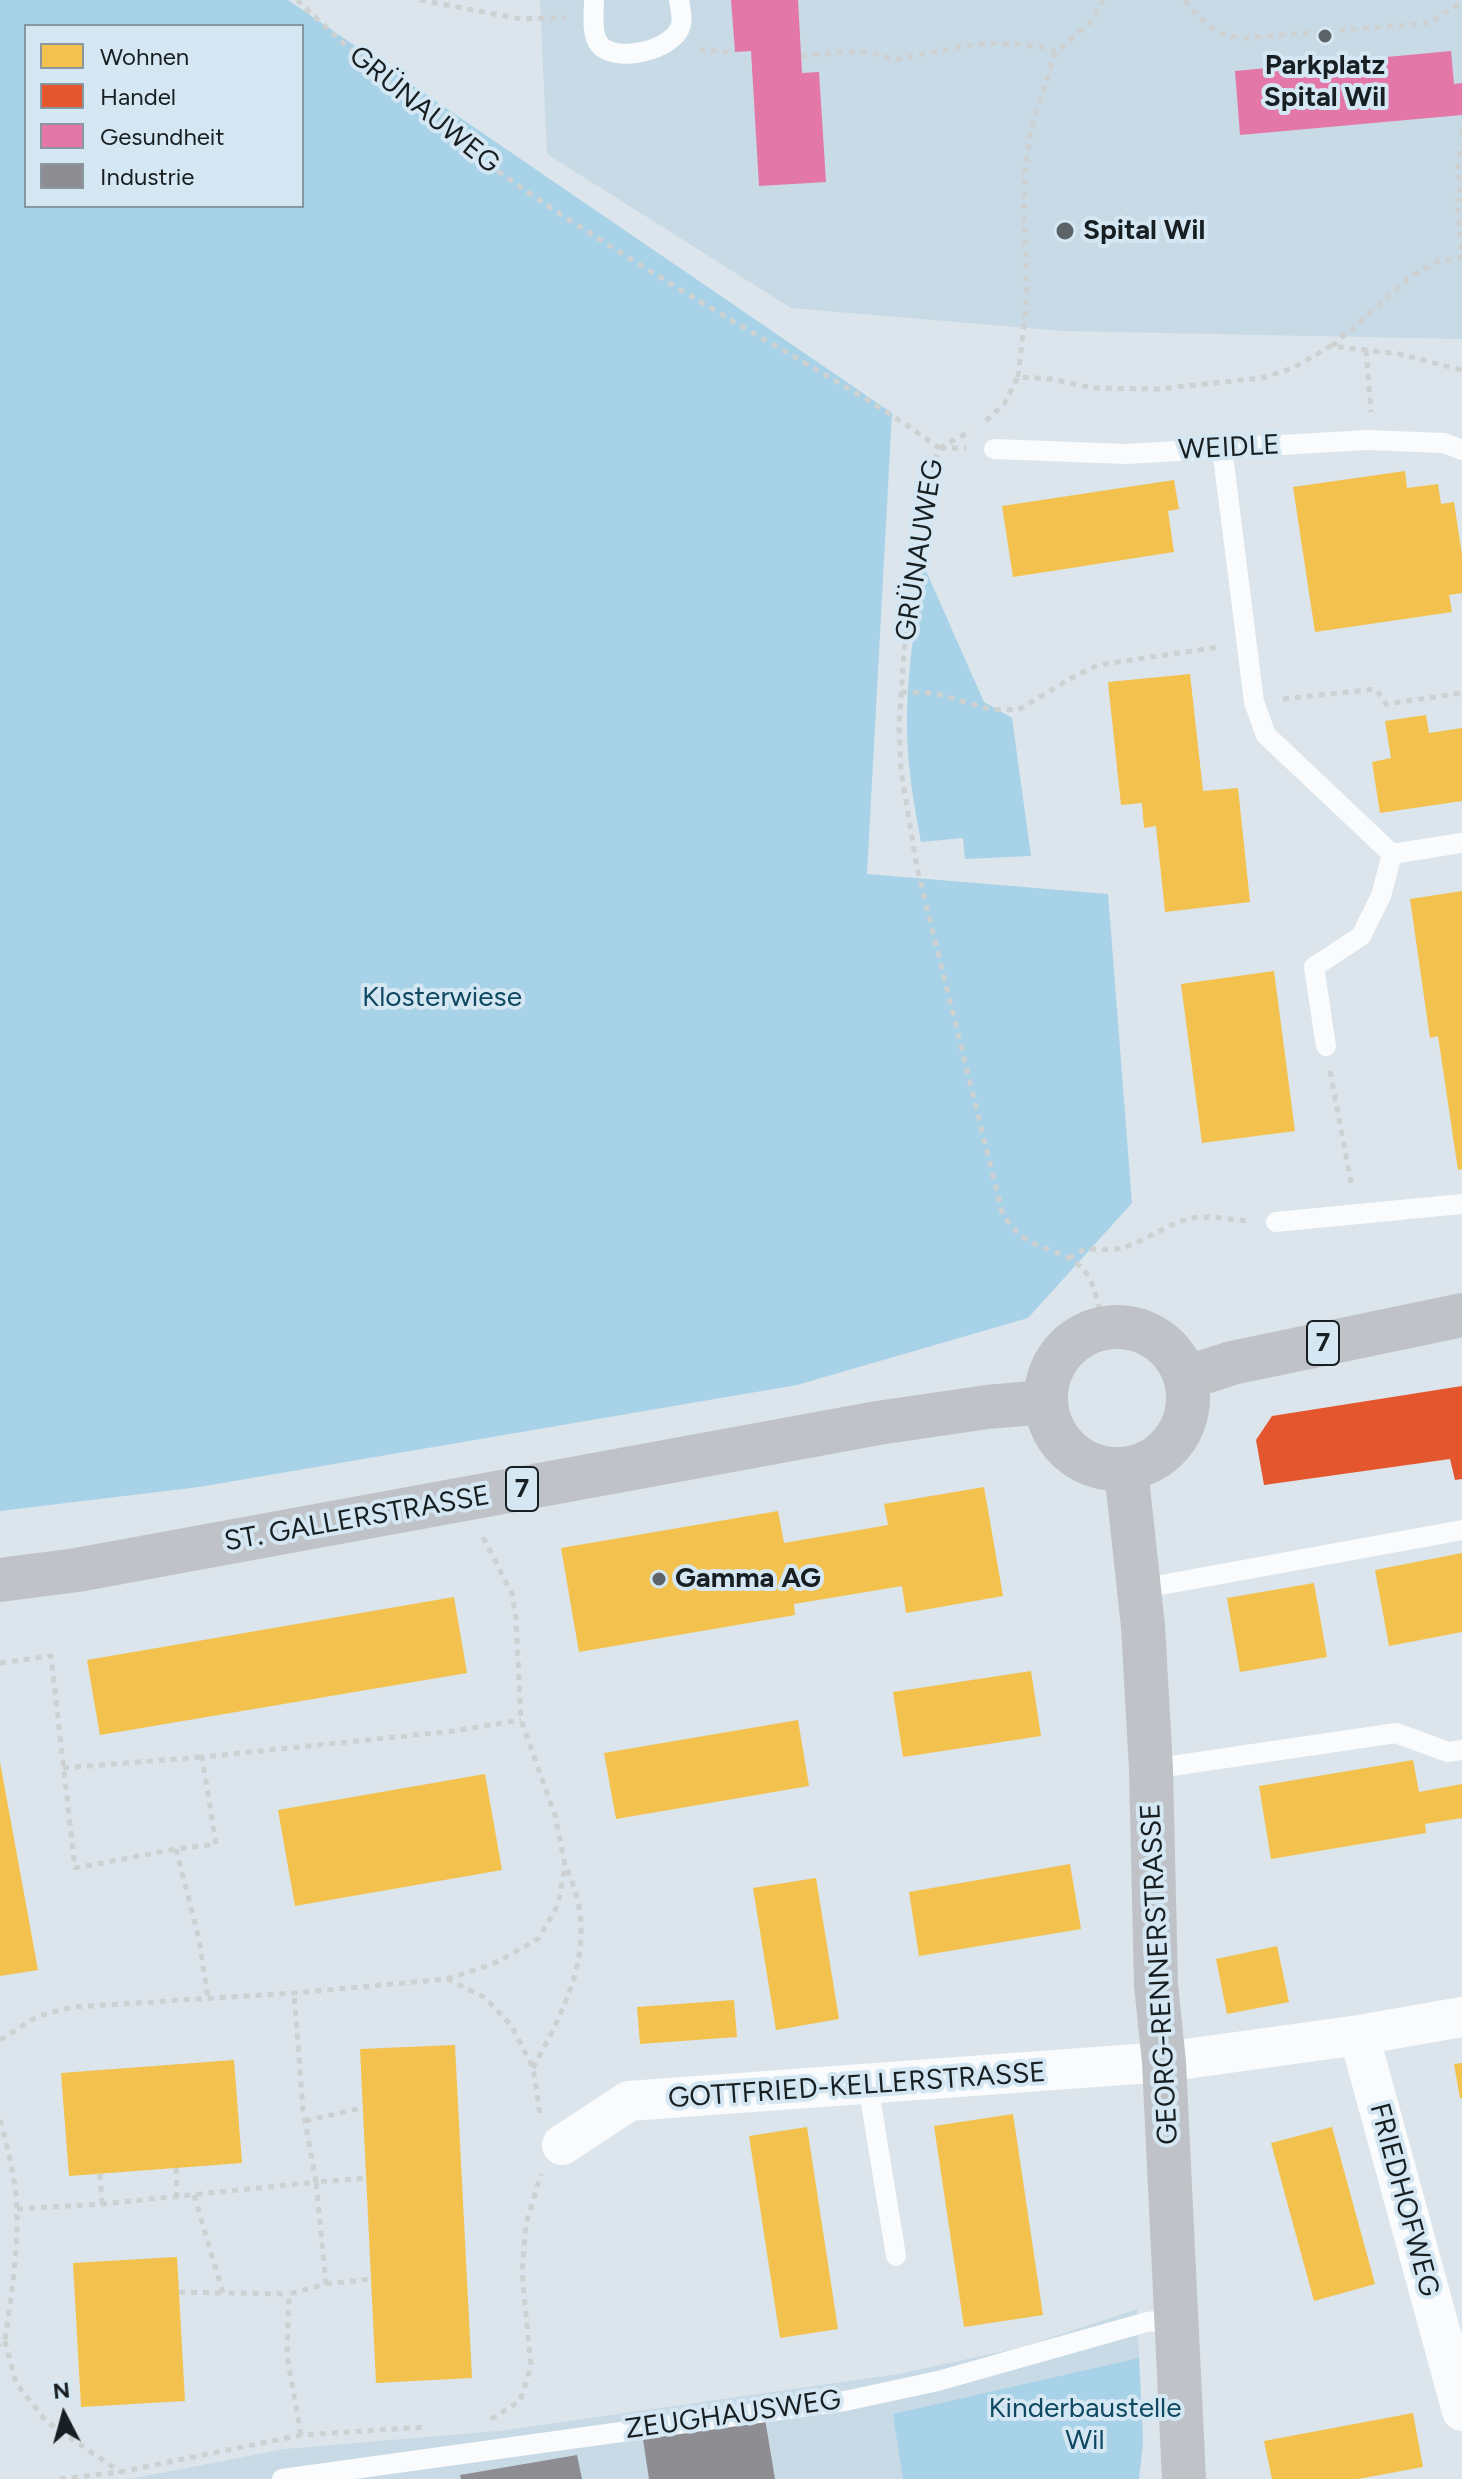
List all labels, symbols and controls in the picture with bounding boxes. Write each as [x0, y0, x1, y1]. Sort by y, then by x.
legend [24, 24, 304, 208]
marker: Parkplatz Spital Wil [1316, 27, 1334, 45]
street label: GRÜNAUWEG [342, 39, 506, 181]
text: Wohnen [100, 42, 189, 71]
place label: Parkplatz Spital Wil [1264, 49, 1386, 115]
text: Handel [100, 82, 176, 111]
text: Gesundheit [100, 122, 225, 151]
text: Industrie [100, 162, 194, 191]
place label: Spital Wil [1083, 214, 1205, 248]
marker: Spital Wil [1054, 220, 1076, 242]
street label: WEIDLE [1177, 429, 1281, 467]
street label: GRÜNAUWEG [889, 457, 951, 643]
park label: Klosterwiese [362, 981, 522, 1015]
road number: 7 [1307, 1321, 1339, 1365]
road number: 7 [506, 1467, 538, 1511]
street label: ST. GALLERSTRASSE [222, 1479, 492, 1559]
place label: Gamma AG [675, 1562, 821, 1596]
marker: Gamma AG [650, 1570, 668, 1588]
street label: GEORG-RENNERSTRASSE [1134, 1802, 1186, 2146]
street label: GOTTFRIED-KELLERSTRASSE [667, 2056, 1047, 2116]
street label: FRIEDHOFWEG [1362, 2100, 1446, 2300]
north arrow [24, 2375, 104, 2455]
text: N [52, 2376, 71, 2405]
street label: ZEUGHAUSWEG [623, 2383, 843, 2447]
park label: Kinderbaustelle Wil [988, 2392, 1182, 2458]

